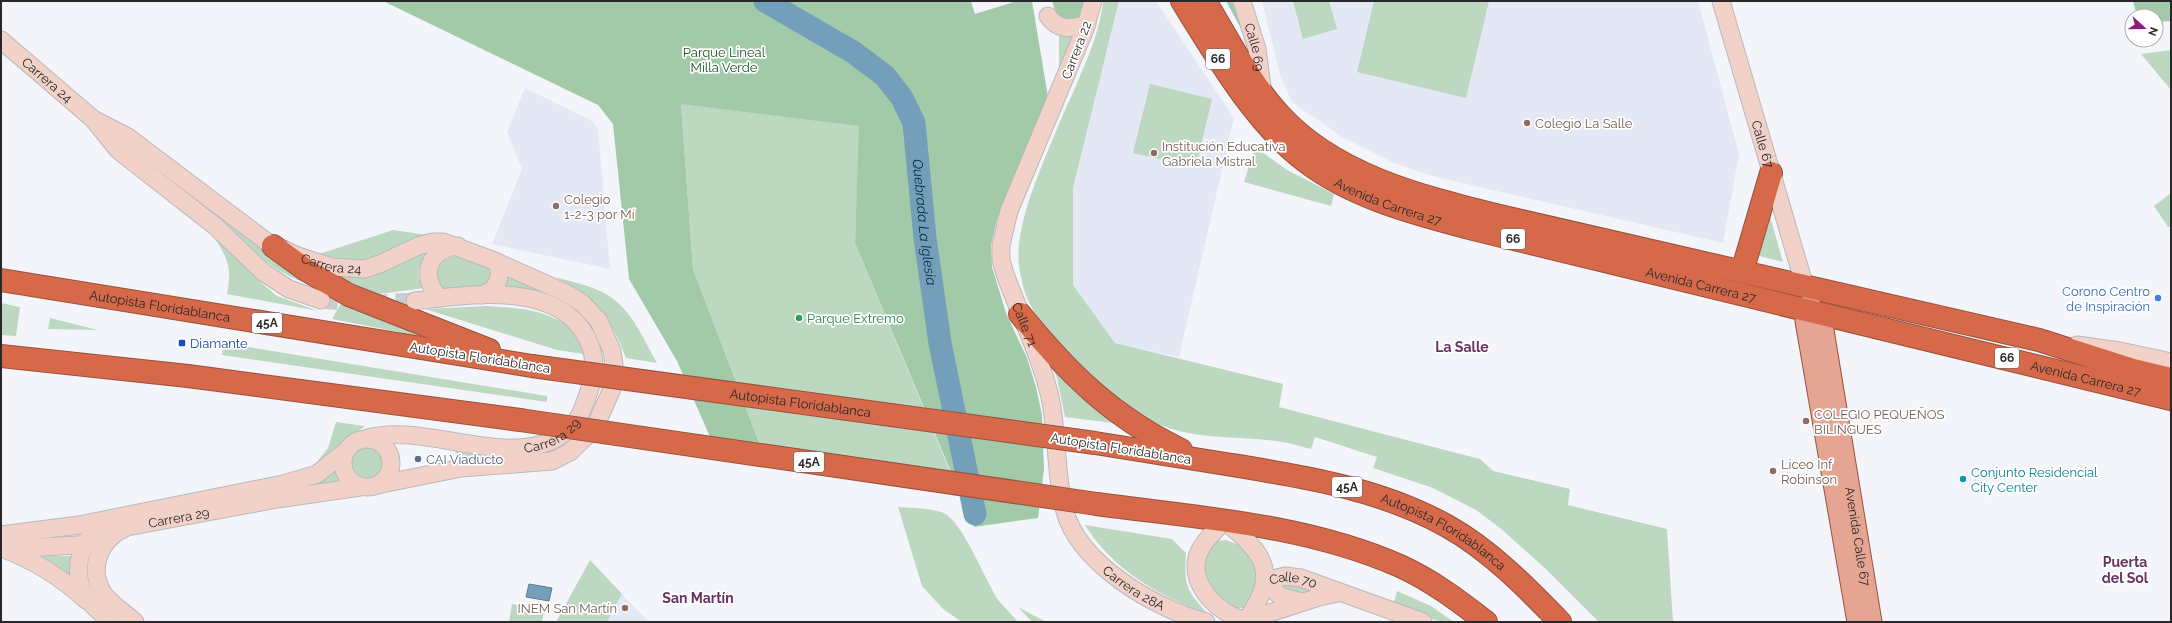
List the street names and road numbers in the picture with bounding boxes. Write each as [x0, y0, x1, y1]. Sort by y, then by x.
street label: Carrera 22 [1059, 19, 1094, 81]
street label: Calle 69 [1241, 21, 1267, 73]
road number: 66 [1206, 49, 1230, 69]
street label: Carrera 24 [19, 54, 75, 106]
street label: Calle 67 [1748, 119, 1777, 170]
street label: Avenida Carrera 27 [1332, 175, 1443, 228]
road number: 66 [1501, 229, 1525, 249]
street label: Carrera 24 [299, 250, 362, 277]
street label: Avenida Carrera 27 [1644, 264, 1758, 306]
street label: Autopista Floridablanca [88, 287, 231, 325]
street label: Calle 71 [1009, 300, 1040, 349]
road number: 45A [252, 313, 282, 333]
street label: Autopista Floridablanca [409, 339, 551, 376]
road number: 66 [1995, 348, 2019, 368]
street label: Avenida Carrera 27 [2029, 358, 2142, 399]
street label: Autopista Floridablanca [729, 386, 872, 420]
street label: Carrera 29 [523, 415, 584, 456]
street label: Autopista Floridablanca [1050, 430, 1192, 467]
road number: 45A [794, 452, 824, 472]
road number: 45A [1332, 477, 1362, 497]
street label: Avenida Calle 67 [1842, 485, 1873, 587]
street label: Autopista Floridablanca [1379, 491, 1509, 574]
street label: Carrera 29 [147, 505, 211, 531]
street label: Carrera 28A [1100, 563, 1167, 614]
street label: Calle 70 [1268, 569, 1319, 591]

